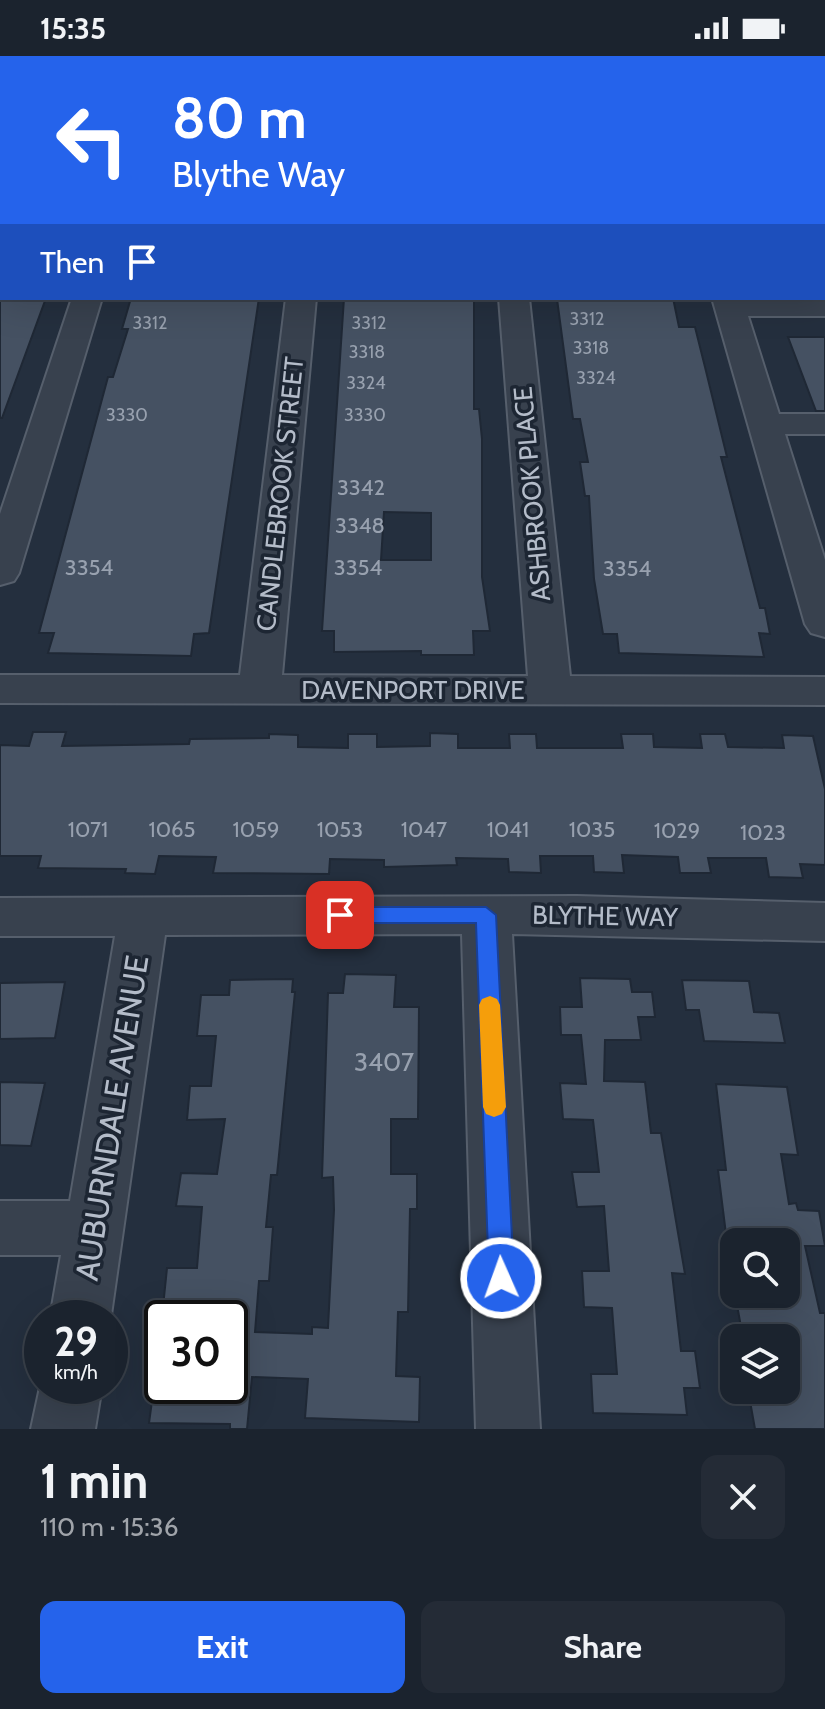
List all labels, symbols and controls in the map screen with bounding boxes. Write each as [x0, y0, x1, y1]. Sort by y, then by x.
text: 15:35 [40, 10, 106, 47]
text: 80 m [172, 84, 307, 152]
icon: left [40, 88, 144, 192]
text: Blythe Way [172, 152, 345, 196]
icon: arrive [120, 240, 164, 284]
text: Then [40, 244, 104, 281]
house number: 3312 [570, 308, 604, 330]
house number: 3312 [133, 312, 167, 334]
house number: 3312 [352, 312, 386, 334]
house number: 3318 [573, 337, 609, 359]
house number: 3318 [349, 341, 385, 363]
street label: CANDLEBROOK STREET [250, 355, 310, 633]
house number: 3324 [576, 367, 616, 389]
house number: 3324 [346, 372, 386, 394]
street label: ASHBROOK PLACE [507, 385, 557, 603]
house number: 3330 [106, 404, 148, 426]
house number: 3330 [344, 404, 386, 426]
house number: 3342 [337, 474, 385, 501]
house number: 3348 [335, 512, 385, 539]
house number: 3354 [65, 554, 113, 581]
house number: 3354 [334, 554, 382, 581]
house number: 3354 [603, 555, 651, 582]
street label: DAVENPORT DRIVE [301, 674, 525, 706]
house number: 1071 [68, 816, 108, 843]
house number: 1065 [149, 816, 195, 843]
house number: 1059 [233, 816, 279, 843]
house number: 1053 [317, 816, 363, 843]
house number: 1047 [401, 816, 447, 843]
house number: 1041 [487, 816, 529, 843]
house number: 1035 [569, 816, 615, 843]
house number: 1029 [654, 817, 700, 844]
house number: 1023 [740, 819, 786, 846]
pin [306, 881, 374, 949]
icon: arrive [318, 893, 362, 937]
street label: BLYTHE WAY [532, 899, 678, 933]
street label: AUBURNDALE AVENUE [67, 952, 156, 1283]
house number: 3407 [354, 1046, 414, 1078]
map controls [720, 1228, 800, 1404]
button: search [720, 1228, 800, 1308]
position arrow [459, 1236, 543, 1320]
speed limit sign: 30 [144, 1300, 248, 1404]
text: 29 [54, 1317, 98, 1366]
button: layers [720, 1324, 800, 1404]
text: km/h [54, 1360, 98, 1384]
text: 1 min [40, 1452, 148, 1510]
button: close [701, 1455, 785, 1539]
text: 110 m · 15:36 [40, 1511, 178, 1543]
button: Exit [40, 1601, 405, 1693]
button: Share [421, 1601, 785, 1693]

